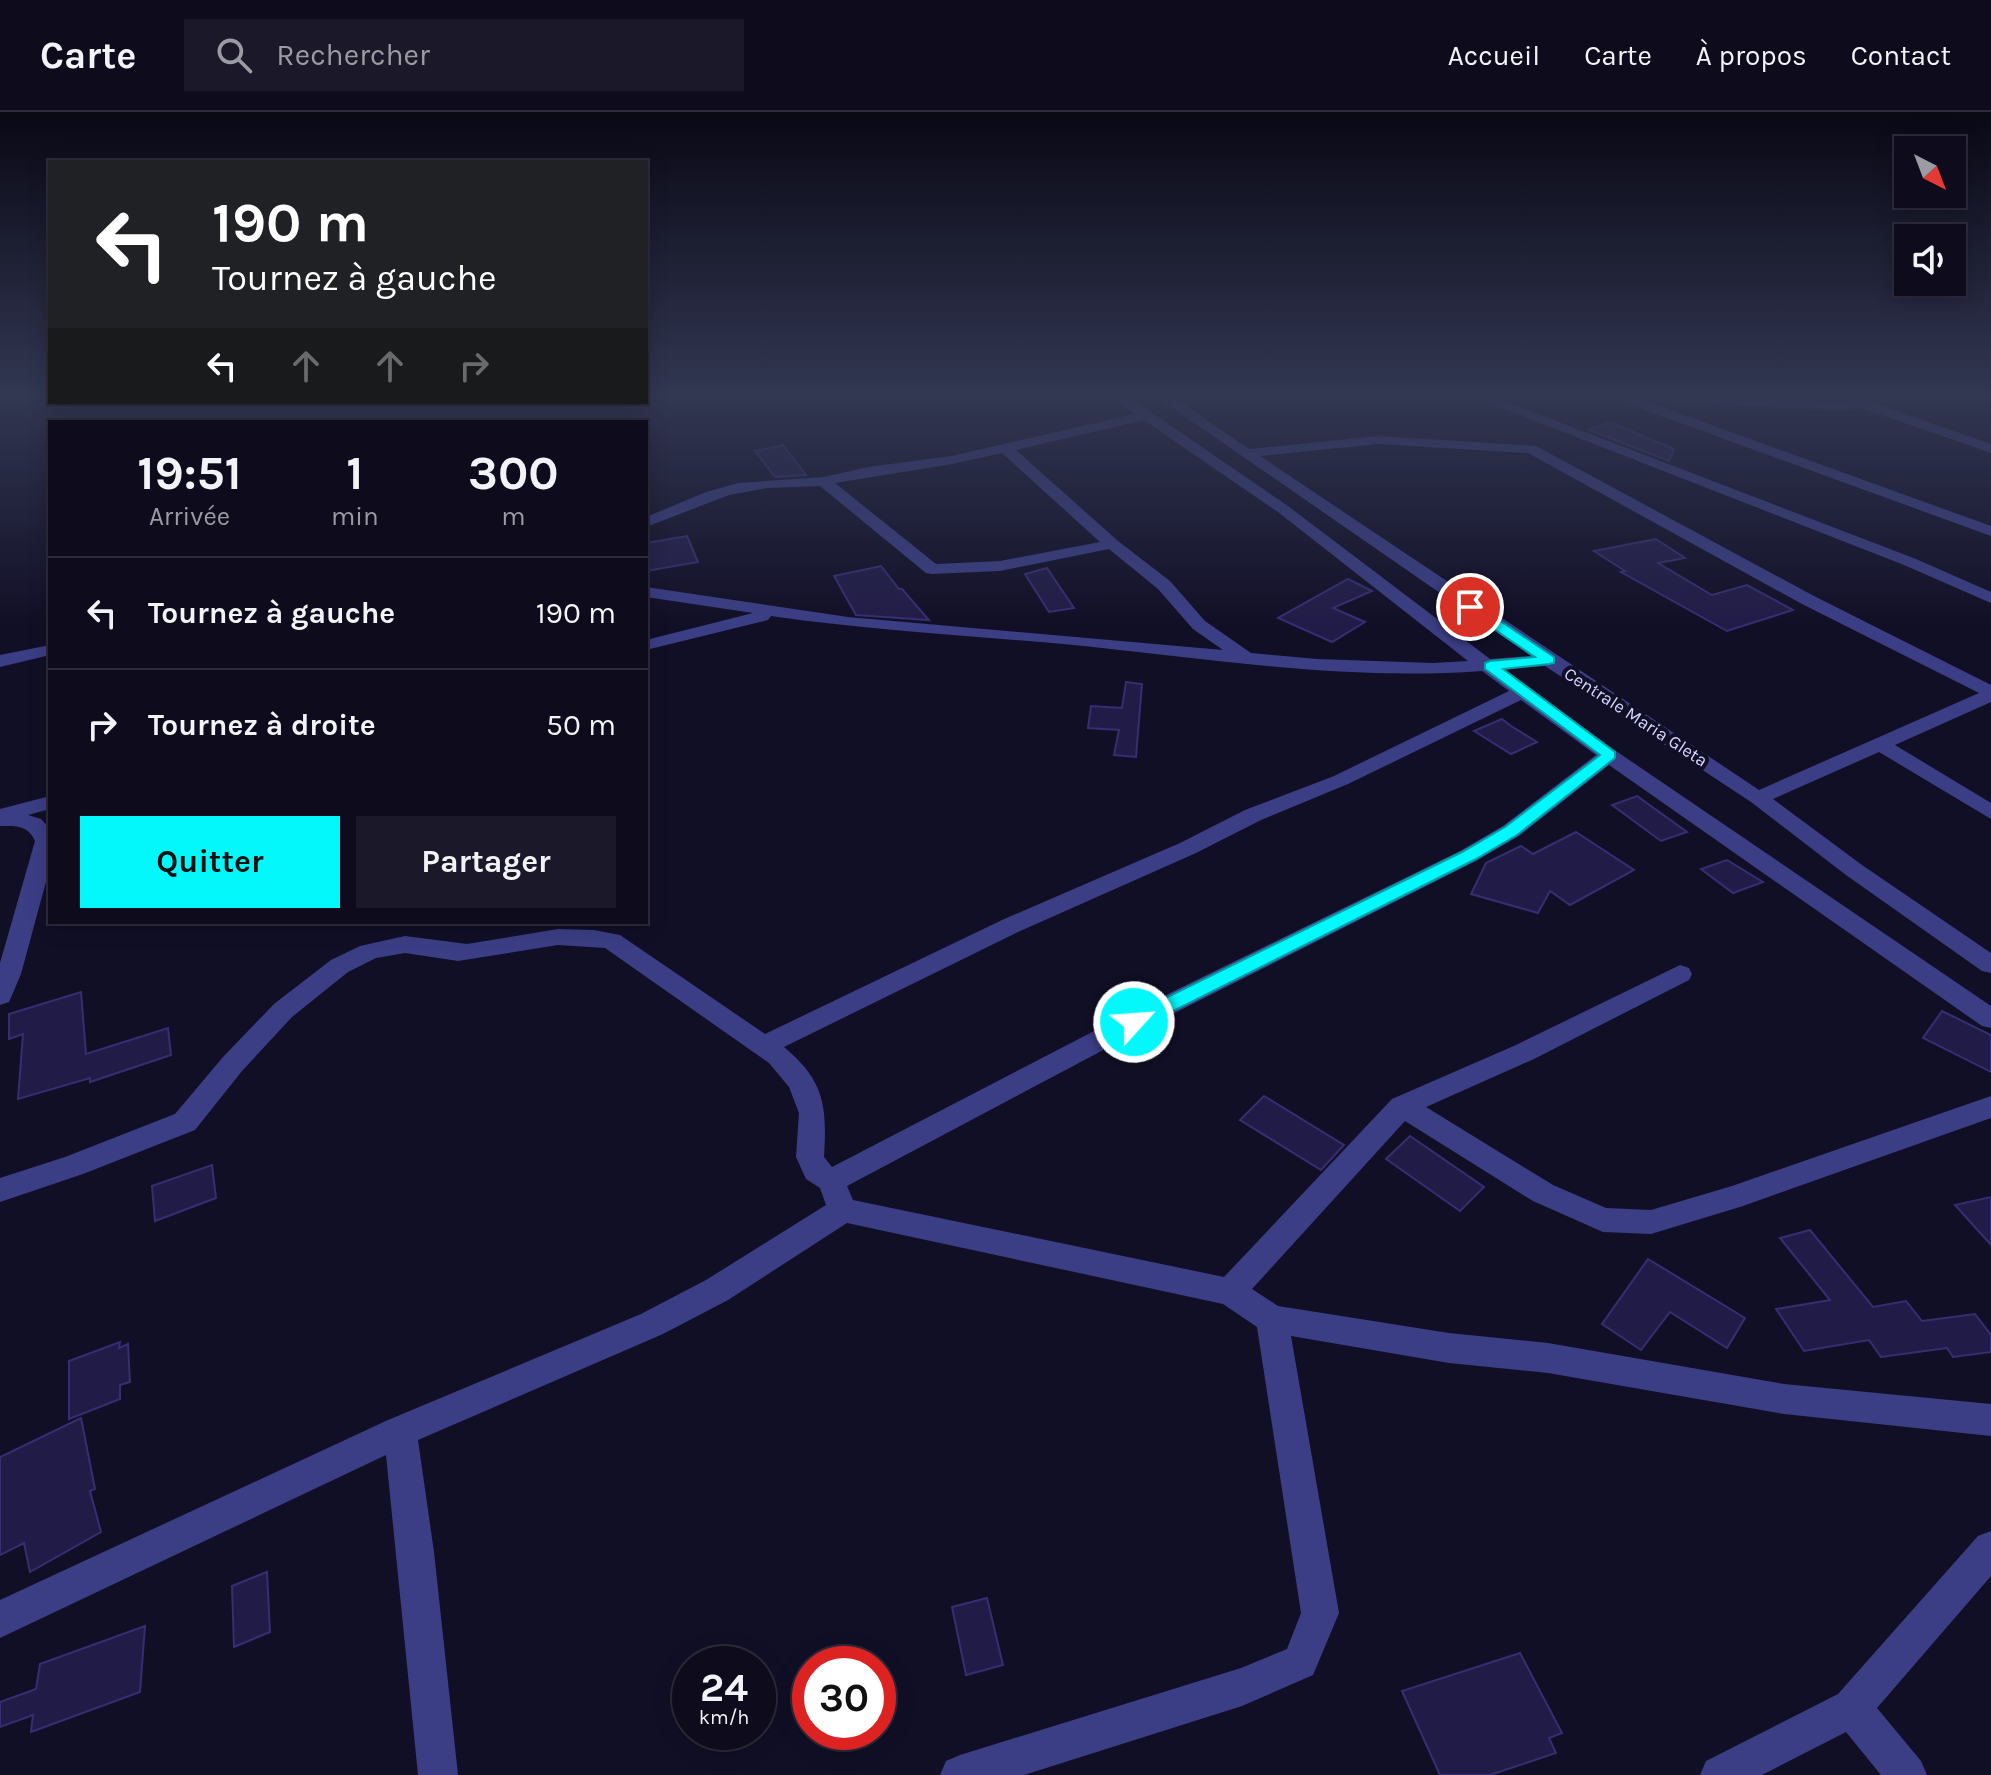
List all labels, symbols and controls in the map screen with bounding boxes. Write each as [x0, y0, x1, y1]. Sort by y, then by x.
search box [184, 19, 744, 91]
text: Carte [40, 33, 136, 78]
icon: search [212, 33, 256, 77]
text: Rechercher [276, 37, 430, 73]
text: Accueil [1448, 39, 1540, 72]
text: Carte [1584, 39, 1652, 72]
text: À propos [1696, 39, 1807, 72]
text: Contact [1851, 39, 1951, 72]
north arrow [1894, 136, 1966, 208]
map controls [1894, 136, 1966, 296]
text: 190 m [212, 190, 369, 255]
icon: left [80, 192, 184, 296]
button: sound [1894, 224, 1966, 296]
text: Tournez à gauche [212, 257, 497, 299]
icon: left [200, 344, 244, 388]
icon: ahead [284, 344, 328, 388]
icon: ahead [368, 344, 412, 388]
icon: right [452, 344, 496, 388]
text: 19:51 [137, 445, 242, 501]
text: 1 [346, 445, 363, 501]
text: 300 [468, 445, 559, 501]
text: Arrivée [149, 501, 230, 532]
text: min [331, 501, 379, 532]
text: m [501, 501, 526, 532]
pin [1436, 573, 1504, 641]
icon: arrive [1448, 585, 1492, 629]
icon: left [80, 591, 124, 635]
text: Tournez à gauche [148, 595, 395, 631]
text: 190 m [536, 595, 616, 631]
street label: Centrale Maria Gleta [1560, 662, 1712, 772]
icon: right [80, 703, 124, 747]
text: Tournez à droite [148, 707, 376, 743]
text: 50 m [546, 707, 616, 743]
button: Quitter [80, 816, 340, 908]
button: Partager [356, 816, 616, 908]
position arrow [1092, 980, 1176, 1064]
speed limit sign: 30 [792, 1646, 896, 1750]
text: 24 [700, 1664, 748, 1711]
text: km/h [699, 1706, 749, 1729]

